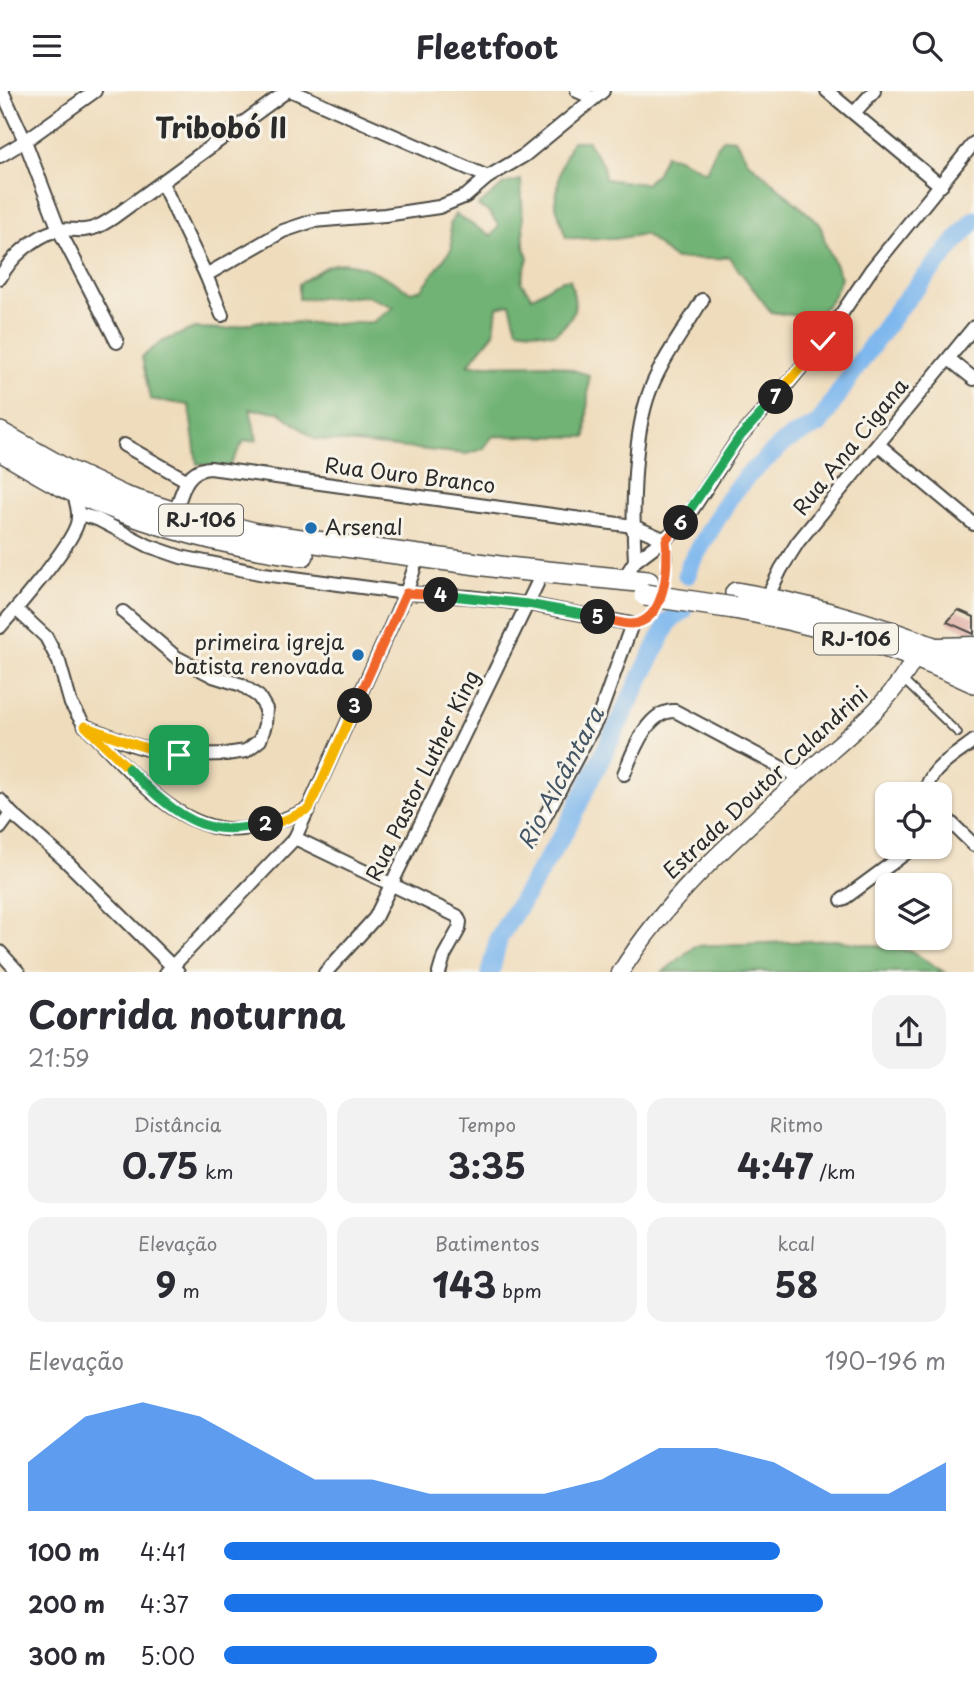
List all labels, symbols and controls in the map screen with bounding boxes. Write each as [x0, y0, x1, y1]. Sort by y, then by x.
text: Fleetfoot [416, 22, 558, 70]
icon: menu [28, 27, 66, 65]
icon: search [908, 27, 946, 65]
district label: Tribobó II [155, 105, 287, 148]
pin [793, 311, 853, 371]
icon: check [804, 322, 842, 360]
street label: Rua Ana Cigana [784, 370, 915, 521]
pin: 7 [758, 379, 794, 415]
text: 7 [770, 382, 781, 410]
street label: Rua Ouro Branco [323, 448, 497, 500]
road number: RJ-106 [159, 505, 243, 535]
pin: 6 [664, 505, 698, 541]
text: 6 [674, 508, 687, 536]
place label: Arsenal [325, 510, 403, 542]
marker: Arsenal [303, 520, 319, 536]
pin: 4 [424, 577, 458, 613]
text: 4 [434, 580, 447, 608]
pin: 5 [580, 599, 616, 635]
text: 5 [591, 602, 604, 630]
road number: RJ-106 [814, 624, 898, 655]
place label: primeira igreja batista renovada [174, 625, 345, 681]
marker: primeira igreja batista renovada [350, 647, 366, 663]
street label: Rua Pastor Luther King [356, 664, 486, 886]
street label: Estrada Doutor Calandrini [655, 678, 874, 885]
pin: 3 [338, 689, 372, 723]
text: 3 [348, 691, 361, 719]
water label: Rio Alcântara [507, 699, 613, 855]
pin [149, 725, 209, 785]
icon: arrive [160, 736, 198, 774]
map controls [875, 782, 952, 950]
button: locate [875, 782, 952, 859]
pin: 2 [248, 807, 284, 841]
text: 2 [259, 809, 272, 837]
button: layers [875, 873, 952, 950]
text: Corrida noturna [28, 985, 346, 1042]
button: share [872, 995, 946, 1069]
text: 21:59 [28, 1040, 90, 1075]
text: Distância [134, 1110, 221, 1138]
text: Tempo [458, 1110, 516, 1138]
text: Ritmo [770, 1110, 823, 1138]
text: 0.75 [122, 1138, 199, 1191]
text: 3:35 [448, 1138, 526, 1191]
text: 4:47 [737, 1138, 813, 1191]
text: km [199, 1157, 234, 1185]
text: /km [813, 1157, 856, 1185]
text: Elevação [138, 1229, 217, 1257]
text: Batimentos [435, 1229, 539, 1257]
text: kcal [777, 1229, 815, 1257]
text: 9 [155, 1257, 176, 1310]
text: 143 [432, 1257, 496, 1310]
text: 58 [774, 1257, 818, 1310]
text: m [176, 1276, 200, 1304]
text: bpm [496, 1276, 542, 1304]
text: Elevação [28, 1343, 124, 1378]
text: 190–196 m [825, 1343, 946, 1378]
text: 100 m [28, 1534, 100, 1569]
text: 4:41 [140, 1534, 186, 1569]
text: 200 m [28, 1586, 105, 1621]
text: 4:37 [140, 1586, 189, 1621]
text: 300 m [28, 1638, 106, 1673]
text: 5:00 [140, 1638, 195, 1673]

